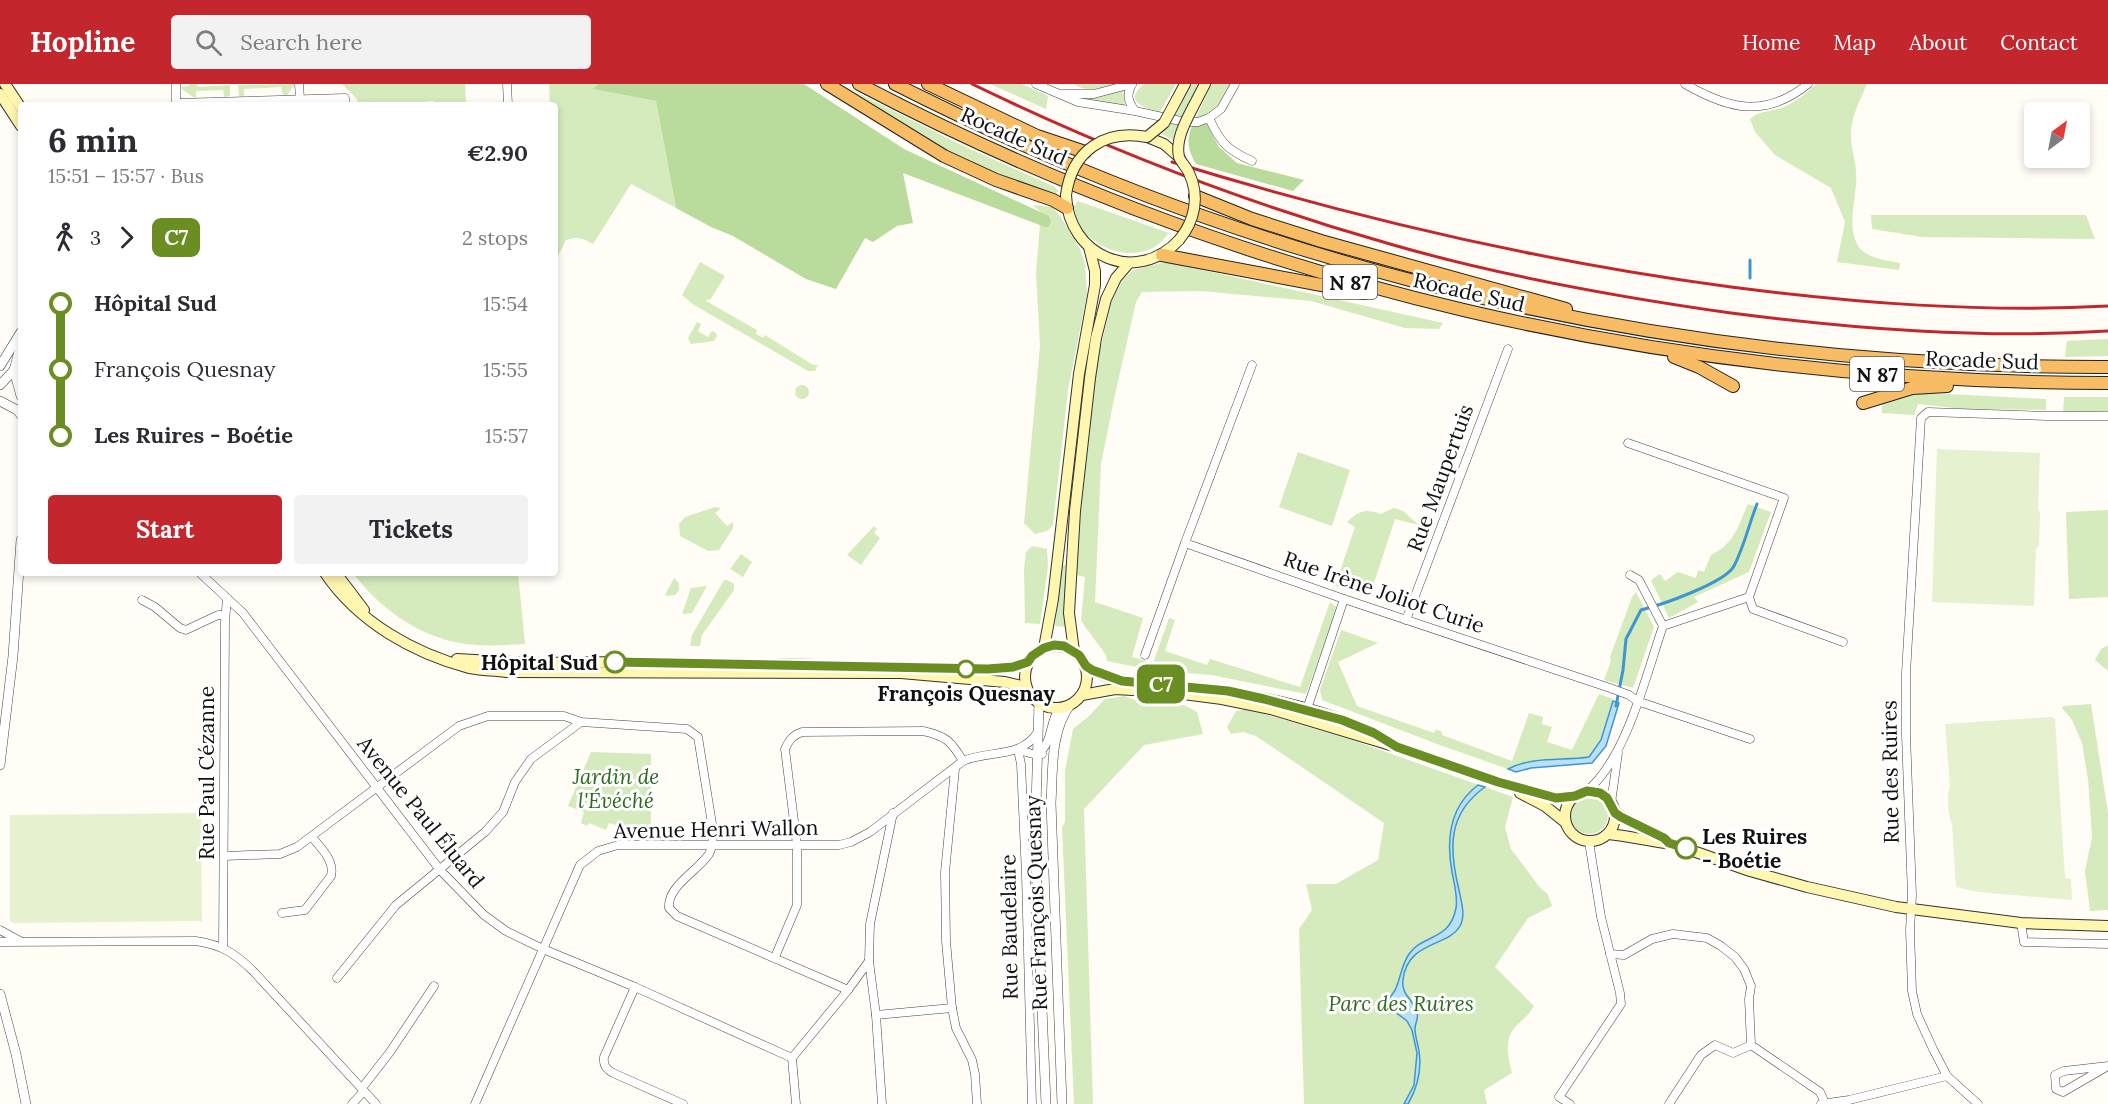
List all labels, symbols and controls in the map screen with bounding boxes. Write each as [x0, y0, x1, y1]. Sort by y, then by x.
search box [171, 15, 591, 69]
text: Hopline [30, 24, 135, 60]
icon: search [192, 26, 225, 59]
text: Search here [240, 28, 362, 56]
text: Home [1742, 29, 1800, 56]
text: Map [1833, 29, 1876, 56]
text: About [1909, 29, 1967, 56]
text: Contact [2000, 29, 2078, 56]
street label: Rocade Sud [957, 101, 1071, 171]
north arrow [2024, 102, 2090, 168]
map controls [2024, 102, 2090, 168]
text: 6 min [48, 119, 138, 161]
text: €2.90 [467, 139, 528, 167]
text: 15:51 – 15:57 · Bus [48, 163, 204, 188]
icon: walk [48, 221, 81, 254]
icon: forward [110, 221, 143, 254]
text: C7 [164, 224, 188, 251]
text: 3 [90, 225, 101, 250]
text: 2 stops [462, 225, 528, 250]
road number: N 87 [1323, 265, 1377, 299]
street label: Rocade Sud [1411, 266, 1527, 318]
text: Hôpital Sud [94, 289, 217, 317]
text: 15:54 [483, 291, 528, 316]
street label: Rocade Sud [1925, 345, 2039, 375]
text: François Quesnay [94, 355, 275, 383]
text: 15:55 [483, 357, 528, 382]
road number: N 87 [1850, 357, 1904, 391]
street label: Rue Maupertuis [1401, 401, 1479, 555]
text: Les Ruires - Boétie [94, 421, 293, 449]
text: 15:57 [485, 423, 528, 448]
button: Start [48, 495, 282, 564]
button: Tickets [294, 495, 528, 564]
street label: Rue Irène Joliot Curie [1280, 545, 1488, 639]
place label: Hôpital Sud [481, 649, 598, 676]
marker: Hôpital Sud [604, 651, 626, 673]
marker: François Quesnay [957, 660, 975, 678]
line badge: C7 [1134, 664, 1188, 704]
text: C7 [1149, 671, 1173, 698]
place label: François Quesnay [877, 680, 1055, 707]
street label: Rue Paul Cézanne [193, 686, 220, 860]
street label: Rue des Ruires [1875, 700, 1905, 844]
street label: Avenue Paul Éluard [351, 730, 490, 893]
park label: Jardin de l'Évéché [572, 763, 659, 814]
street label: Rue François Quesnay [1019, 795, 1053, 1011]
street label: Avenue Henri Wallon [612, 814, 819, 844]
place label: Les Ruires - Boétie [1702, 823, 1807, 874]
marker: Les Ruires - Boétie [1675, 837, 1697, 859]
street label: Rue Baudelaire [994, 854, 1024, 1000]
park label: Parc des Ruires [1328, 990, 1474, 1017]

